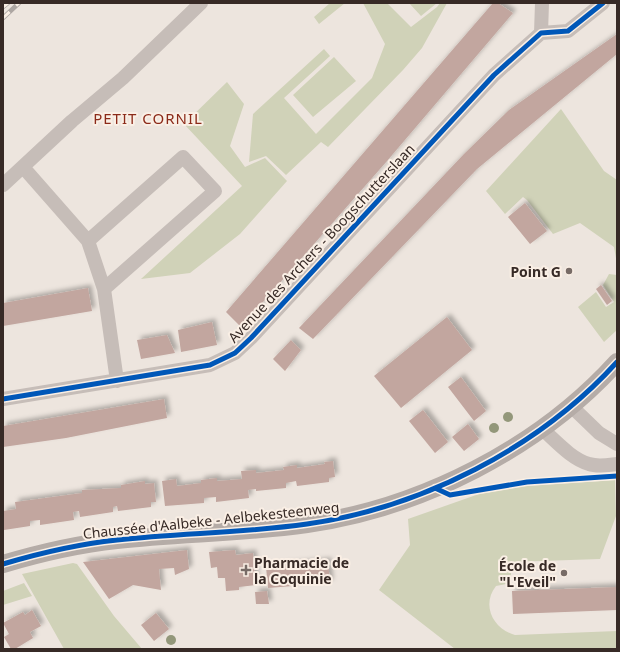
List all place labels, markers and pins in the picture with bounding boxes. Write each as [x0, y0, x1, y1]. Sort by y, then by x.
place label: Point G [510, 262, 561, 281]
marker: Point G [564, 266, 574, 276]
place label: Pharmacie de la Coquinie [254, 553, 349, 588]
place label: École de "L'Eveil" [499, 556, 556, 591]
marker: Pharmacie de la Coquinie [241, 565, 251, 575]
marker: École de "L'Eveil" [559, 568, 569, 578]

